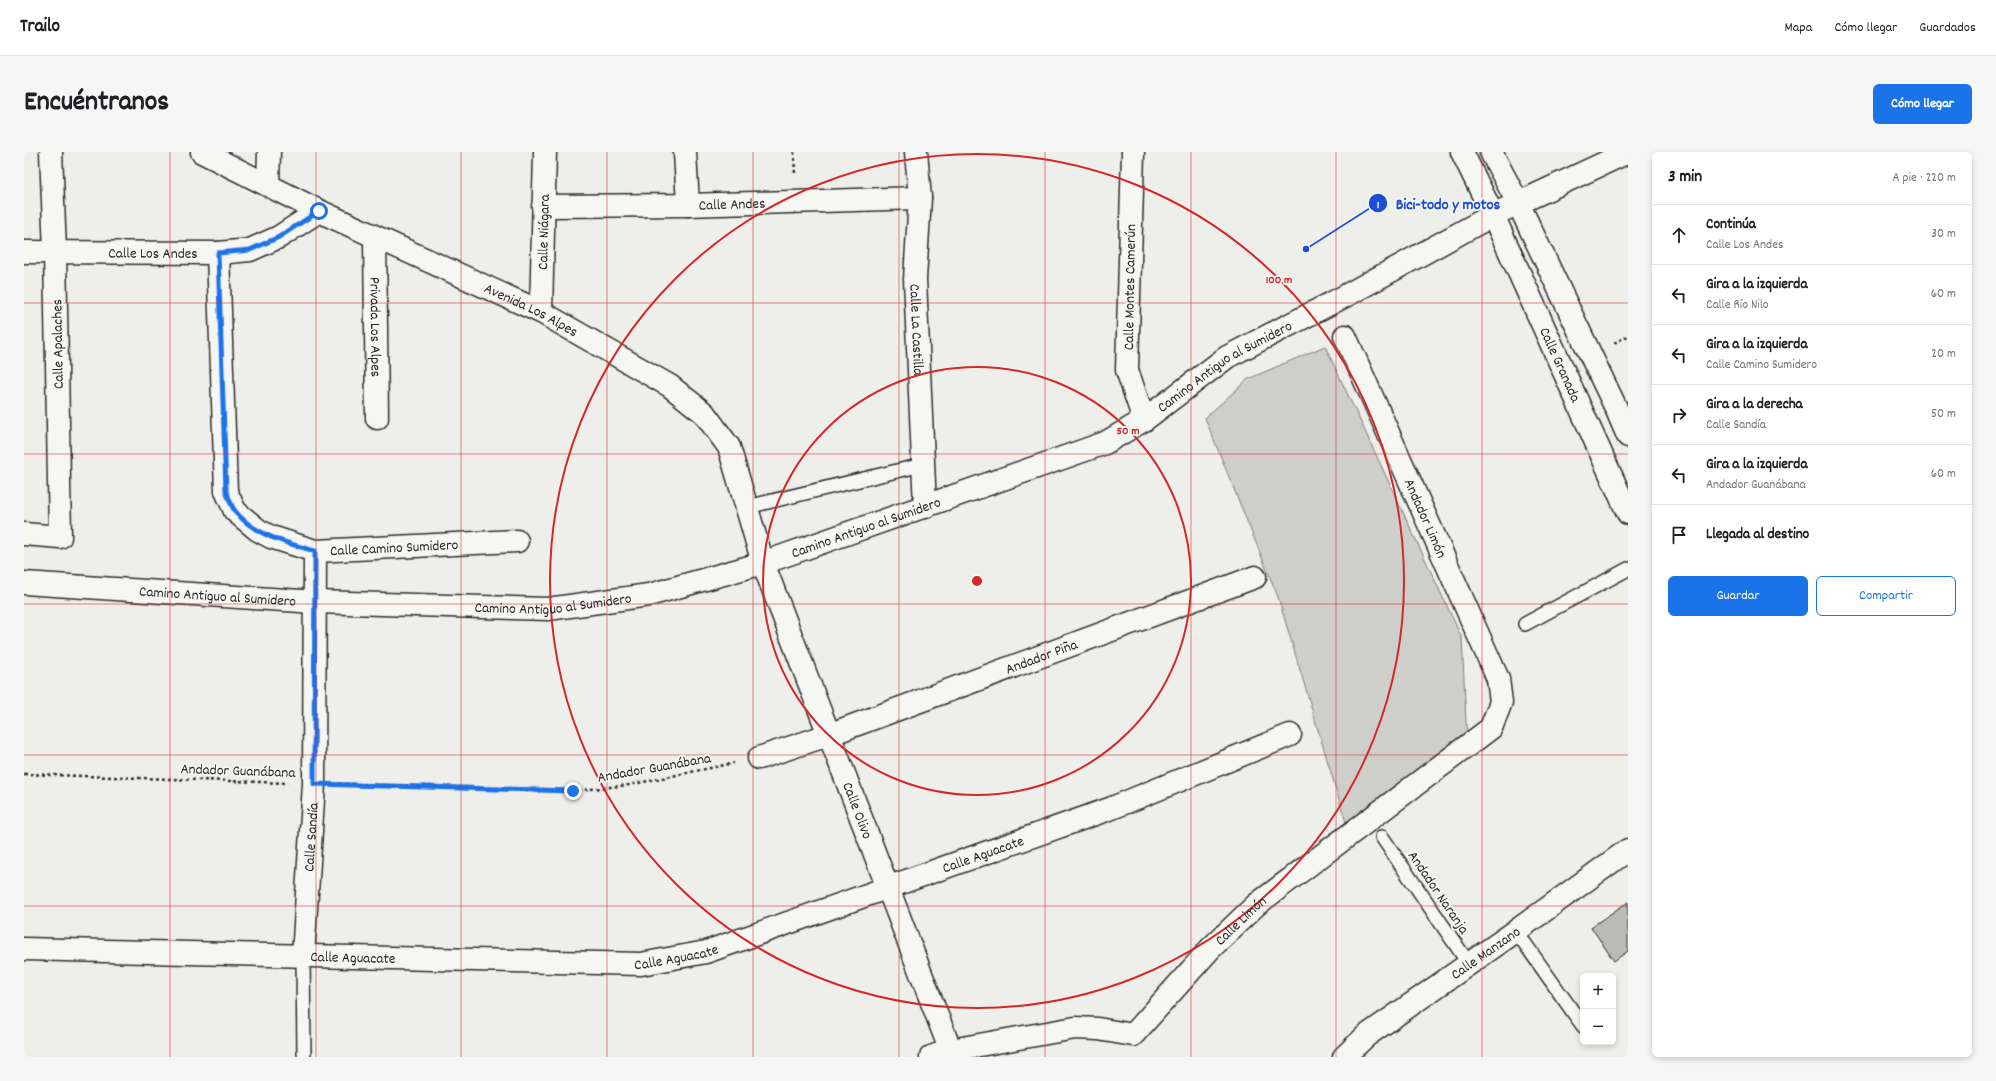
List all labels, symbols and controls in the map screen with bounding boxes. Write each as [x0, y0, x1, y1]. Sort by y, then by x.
text: Trailo [20, 14, 60, 41]
text: Mapa [1785, 18, 1812, 38]
text: Cómo llegar [1834, 18, 1897, 38]
text: Guardados [1919, 18, 1976, 38]
text: Encuéntranos [24, 84, 169, 124]
button: Cómo llegar [1873, 84, 1972, 124]
text: 3 min [1668, 166, 1702, 190]
text: A pie · 220 m [1893, 169, 1956, 188]
callout: Bici-todo y motos [1368, 189, 1508, 217]
street label: Calle Niágara [533, 193, 557, 270]
street label: Calle Andes [698, 194, 766, 218]
text: Bici-todo y motos [1396, 194, 1501, 217]
text: 1 [1377, 197, 1380, 214]
route start [310, 202, 328, 220]
text: Continúa [1706, 214, 1756, 236]
street label: Calle Montes Camerún [1119, 224, 1143, 350]
icon: ahead [1668, 224, 1690, 246]
text: 30 m [1931, 225, 1956, 244]
text: Calle Los Andes [1706, 236, 1783, 255]
street label: Calle Los Andes [108, 243, 198, 266]
text: 100 m [1266, 272, 1292, 289]
text: Gira a la izquierda [1706, 274, 1807, 296]
street label: Privada Los Alpes [362, 277, 386, 377]
street label: Avenida Los Alpes [480, 278, 581, 344]
street label: Calle La Castilla [902, 283, 928, 377]
icon: left [1668, 284, 1690, 306]
text: 60 m [1931, 285, 1956, 304]
text: Calle Río Nilo [1706, 296, 1769, 315]
street label: Calle Apalaches [47, 299, 71, 389]
street label: Camino Antiguo al Sumidero [1153, 316, 1297, 419]
street label: Calle Granada [1532, 324, 1586, 407]
text: Gira a la izquierda [1706, 334, 1807, 356]
icon: left [1668, 344, 1690, 366]
text: 20 m [1931, 345, 1956, 364]
text: Calle Camino Sumidero [1706, 356, 1817, 375]
text: Gira a la derecha [1706, 394, 1803, 416]
icon: right [1668, 404, 1690, 426]
text: 50 m [1931, 405, 1956, 424]
text: Calle Sandía [1706, 416, 1766, 435]
text: 50 m [1116, 423, 1140, 440]
text: Gira a la izquierda [1706, 454, 1807, 476]
icon: left [1668, 464, 1690, 486]
text: 60 m [1931, 465, 1956, 484]
street label: Andador Limón [1397, 476, 1451, 562]
text: Andador Guanábana [1706, 476, 1806, 495]
street label: Camino Antiguo al Sumidero [789, 492, 945, 565]
icon: arrive [1668, 524, 1690, 546]
text: Llegada al destino [1706, 524, 1809, 546]
street label: Calle Camino Sumidero [330, 535, 459, 563]
centre of rings [970, 574, 984, 588]
button: Guardar [1668, 576, 1808, 616]
button: Compartir [1816, 576, 1956, 616]
street label: Camino Antiguo al Sumidero [138, 582, 297, 614]
street label: Camino Antiguo al Sumidero [474, 589, 633, 622]
street label: Andador Piña [1003, 634, 1082, 681]
street label: Andador Guanábana [596, 748, 714, 790]
street label: Andador Guanábana [180, 759, 297, 785]
street label: Calle Olivo [835, 779, 877, 843]
route end [564, 782, 582, 800]
street label: Calle Sandía [299, 801, 326, 873]
street label: Calle Aguacate [940, 831, 1028, 880]
street label: Andador Naranja [1401, 847, 1474, 940]
street label: Calle Limón [1211, 891, 1272, 952]
street label: Calle Manzano [1447, 922, 1526, 986]
street label: Calle Aguacate [634, 939, 722, 977]
street label: Calle Aguacate [310, 947, 396, 971]
map controls [1580, 973, 1616, 1045]
button: + [1580, 973, 1616, 1009]
button: − [1580, 1009, 1616, 1045]

